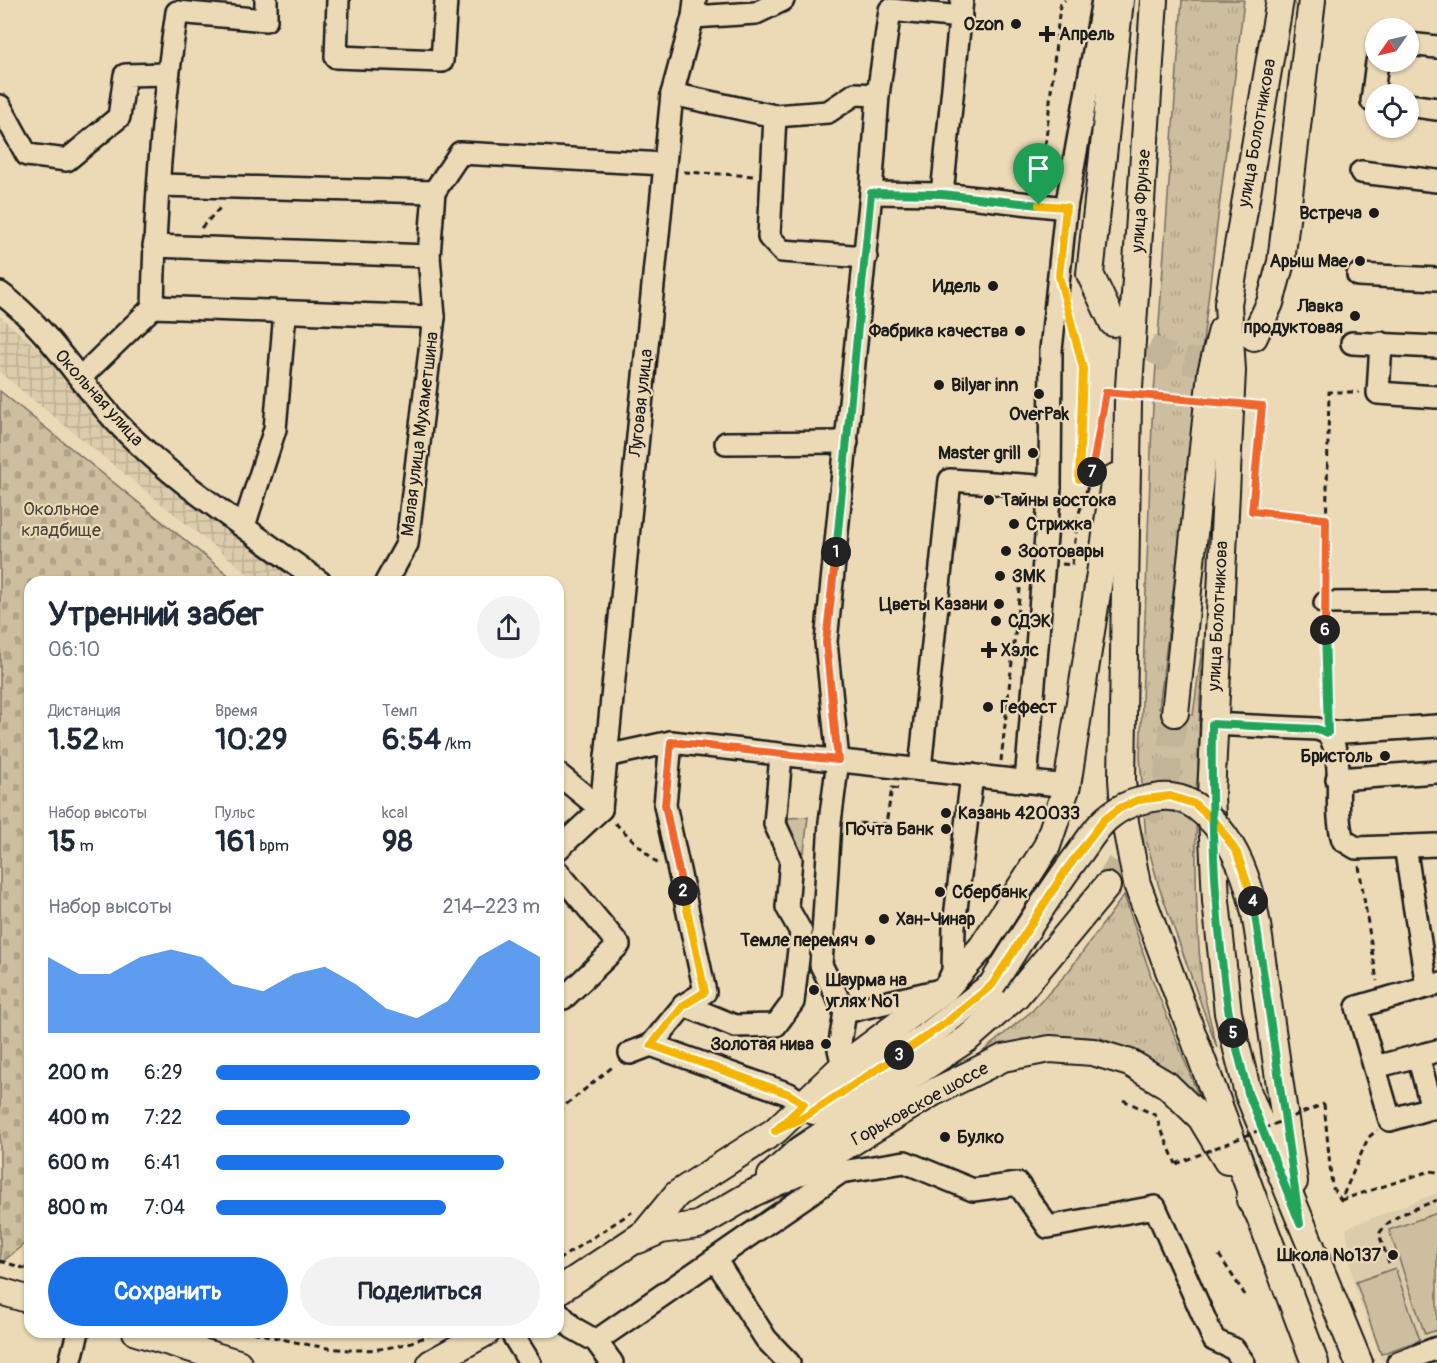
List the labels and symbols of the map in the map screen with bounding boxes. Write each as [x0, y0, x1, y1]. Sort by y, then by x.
place label: Ozon [964, 13, 1004, 36]
marker: Ozon [1009, 17, 1023, 31]
north arrow [1365, 18, 1419, 72]
place label: Апрель [1059, 23, 1115, 46]
marker: Апрель [1040, 27, 1054, 41]
street label: улица Болотникова [1232, 57, 1281, 210]
pin [1013, 143, 1064, 205]
street label: улица Фрунзе [1126, 148, 1156, 254]
place label: Встреча [1299, 202, 1363, 225]
marker: Встреча [1367, 206, 1381, 220]
place label: Арыш Мае [1269, 250, 1349, 273]
marker: Арыш Мае [1353, 254, 1367, 268]
place label: Идель [933, 275, 981, 298]
marker: Идель [986, 279, 1000, 293]
place label: Лавка продуктовая [1244, 295, 1344, 339]
marker: Лавка продуктовая [1348, 309, 1362, 323]
place label: Фабрика качества [868, 320, 1009, 343]
marker: Фабрика качества [1013, 324, 1027, 338]
street label: Малая улица Мухаметшина [396, 330, 444, 538]
street label: Окольная улица [49, 345, 149, 451]
street label: Луговая улица [624, 348, 658, 459]
place label: Bilyar inn [951, 374, 1018, 397]
marker: Bilyar inn [932, 378, 946, 392]
marker: OverPak [1032, 387, 1046, 401]
place label: OverPak [1009, 403, 1069, 426]
place label: Master grill [938, 442, 1021, 465]
marker: Master grill [1026, 446, 1040, 460]
pin: 7 [1077, 457, 1107, 487]
place label: Тайны востока [1000, 489, 1117, 512]
marker: Тайны востока [982, 493, 996, 507]
park label: Окольное кладбище [21, 498, 101, 542]
place label: Стрижка [1026, 513, 1092, 536]
marker: Стрижка [1007, 517, 1021, 531]
pin: 1 [821, 537, 851, 567]
place label: Зоотовары [1018, 540, 1104, 563]
street label: улица Болотникова [1203, 540, 1233, 693]
marker: Зоотовары [999, 544, 1013, 558]
place label: ЗМК [1012, 565, 1046, 588]
marker: ЗМК [993, 569, 1007, 583]
place label: Цветы Казани [879, 593, 987, 616]
marker: Цветы Казани [992, 597, 1006, 611]
place label: СДЭК [1008, 610, 1051, 633]
marker: СДЭК [989, 614, 1003, 628]
pin: 6 [1310, 615, 1340, 645]
place label: Хэлс [1001, 639, 1039, 662]
marker: Хэлс [982, 643, 996, 657]
place label: Гефест [1000, 696, 1058, 719]
marker: Гефест [981, 700, 995, 714]
place label: Бристоль [1300, 745, 1373, 768]
marker: Бристоль [1378, 749, 1392, 763]
place label: Казань 420033 [958, 802, 1080, 825]
marker: Казань 420033 [939, 806, 953, 820]
place label: Почта Банк [846, 818, 934, 841]
marker: Почта Банк [939, 822, 953, 836]
pin: 2 [668, 876, 698, 906]
place label: Сбербанк [952, 881, 1028, 904]
marker: Сбербанк [933, 885, 947, 899]
pin: 4 [1238, 886, 1268, 916]
place label: Хан-Чинар [896, 908, 976, 931]
marker: Хан-Чинар [877, 912, 891, 926]
place label: Темле перемяч [739, 929, 858, 952]
marker: Темле перемяч [863, 933, 877, 947]
place label: Шаурма на углях №1 [825, 969, 907, 1013]
marker: Шаурма на углях №1 [807, 983, 821, 997]
pin: 5 [1218, 1018, 1248, 1048]
place label: Золотая нива [710, 1033, 815, 1056]
marker: Золотая нива [819, 1037, 833, 1051]
pin: 3 [884, 1040, 914, 1070]
street label: Горьковское шоссе [847, 1057, 993, 1151]
place label: Булко [957, 1126, 1004, 1149]
marker: Булко [938, 1130, 952, 1144]
place label: Школа №137 [1276, 1244, 1381, 1267]
marker: Школа №137 [1386, 1248, 1400, 1262]

